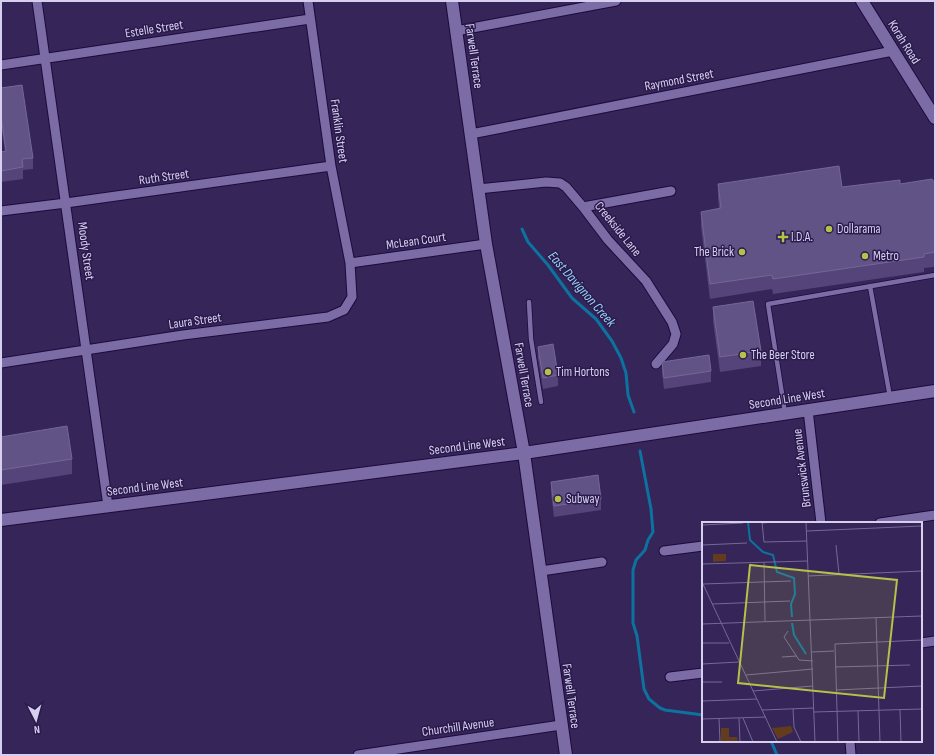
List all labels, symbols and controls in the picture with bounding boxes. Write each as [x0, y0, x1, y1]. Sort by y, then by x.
street label: Estelle Street [124, 17, 184, 41]
street label: Korah Road [884, 17, 924, 67]
street label: Farwell Terrace [462, 23, 486, 89]
street label: Raymond Street [643, 65, 715, 95]
street label: Franklin Street [327, 98, 351, 164]
street label: Ruth Street [138, 166, 190, 188]
street label: Creekside Lane [591, 199, 645, 259]
street label: Moody Street [74, 221, 98, 281]
place label: Dollarama [837, 221, 881, 237]
marker: Dollarama [824, 224, 834, 234]
street label: McLean Court [385, 229, 447, 253]
place label: I.D.A. [791, 229, 813, 245]
marker: I.D.A. [778, 232, 788, 242]
place label: The Brick [694, 244, 734, 260]
marker: The Brick [737, 247, 747, 257]
water label: East Davignon Creek [545, 248, 620, 331]
place label: Metro [873, 248, 899, 264]
marker: Metro [860, 251, 870, 261]
street label: Laura Street [168, 309, 223, 333]
street label: Farwell Terrace [510, 341, 538, 409]
place label: The Beer Store [751, 347, 815, 363]
marker: The Beer Store [738, 350, 748, 360]
place label: Tim Hortons [556, 364, 610, 380]
marker: Tim Hortons [543, 367, 553, 377]
street label: Second Line West [748, 385, 826, 413]
street label: Brunswick Avenue [789, 428, 815, 508]
street label: Second Line West [428, 433, 506, 459]
street label: Second Line West [106, 474, 184, 500]
place label: Subway [566, 491, 599, 507]
marker: Subway [553, 494, 563, 504]
inset map [702, 522, 922, 742]
street label: Farwell Terrace [559, 663, 583, 729]
north arrow [16, 700, 56, 740]
street label: Churchill Avenue [421, 714, 495, 740]
text: N [33, 723, 41, 736]

